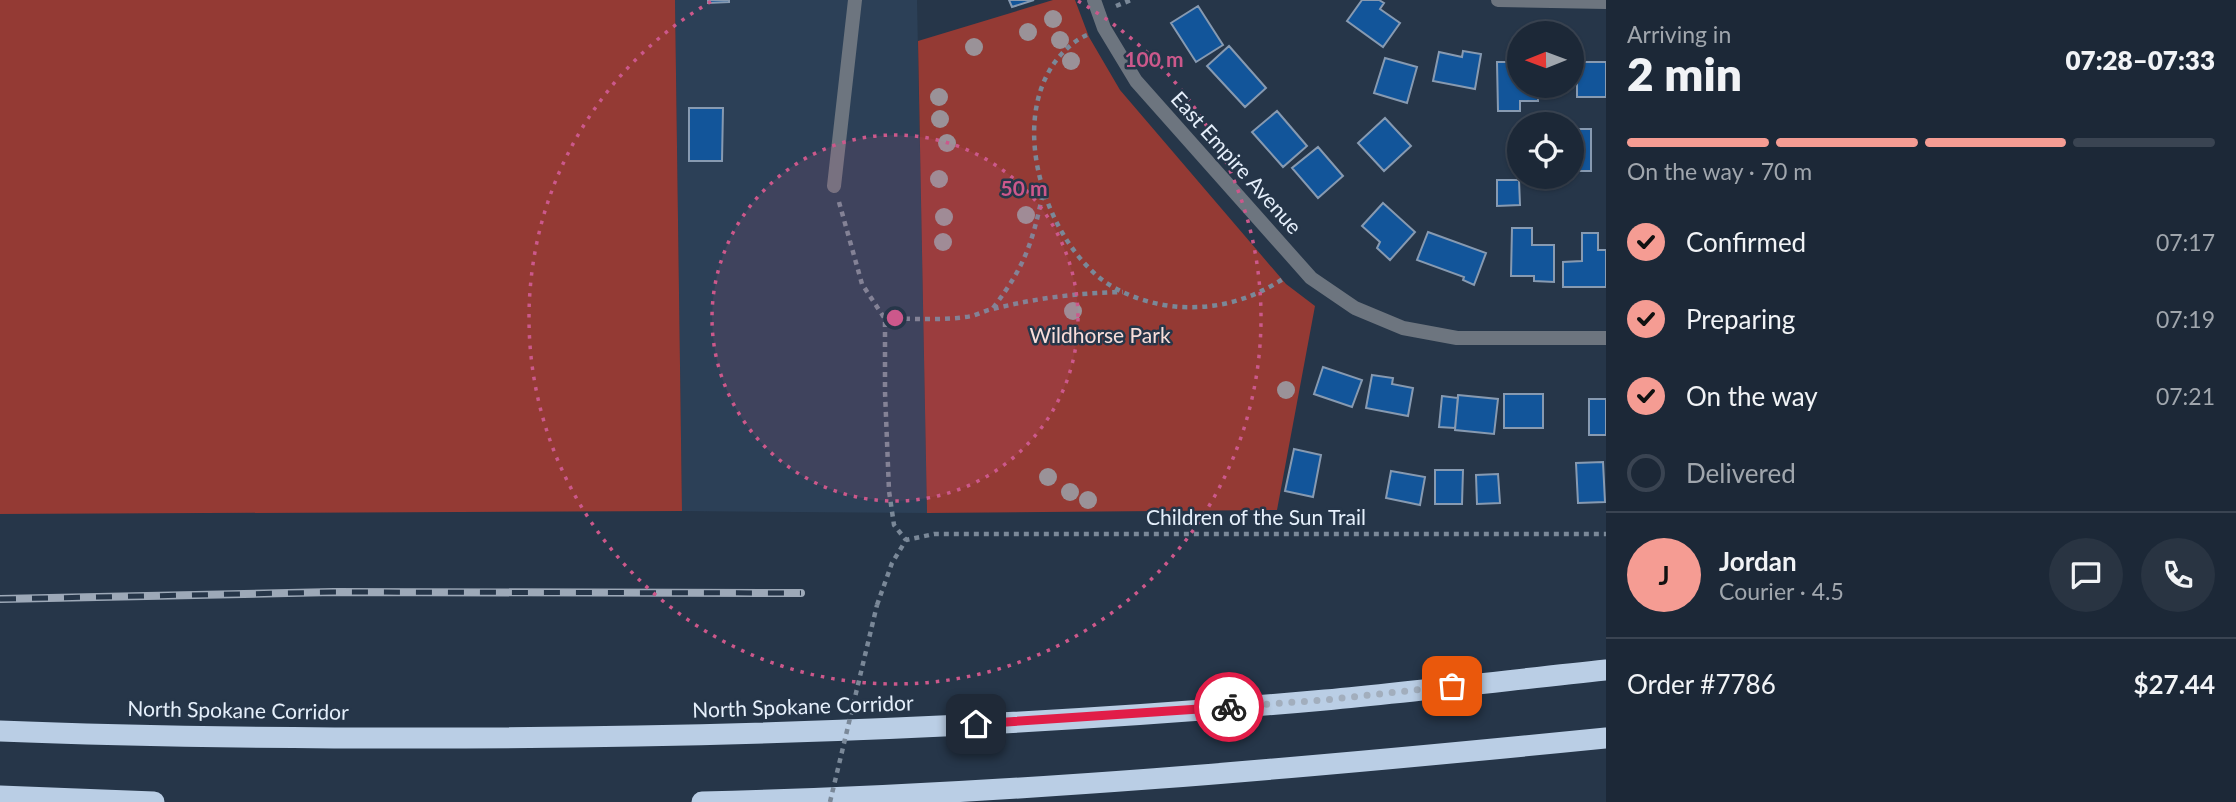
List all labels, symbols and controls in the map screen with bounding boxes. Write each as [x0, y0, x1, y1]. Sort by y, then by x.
text: Arriving in [1627, 20, 1731, 48]
north arrow [1507, 21, 1584, 98]
map controls [1507, 21, 1584, 189]
text: 07:28–07:33 [2065, 44, 2215, 76]
text: 100 m [1124, 46, 1184, 71]
text: 2 min [1627, 46, 1742, 101]
street label: East Empire Avenue [1167, 86, 1308, 238]
button: locate [1507, 112, 1584, 189]
text: On the way · 70 m [1627, 157, 1812, 185]
text: 50 m [1000, 175, 1048, 200]
icon: check [1627, 223, 1665, 261]
text: Confirmed [1686, 226, 1806, 258]
text: 07:17 [2156, 228, 2215, 256]
icon: check [1627, 300, 1665, 338]
text: Preparing [1686, 303, 1795, 335]
text: 07:19 [2156, 305, 2215, 333]
centre of rings [883, 306, 907, 330]
park label: Wildhorse Park [1029, 322, 1171, 347]
icon: check [1627, 377, 1665, 415]
text: On the way [1686, 380, 1818, 412]
text: 07:21 [2156, 382, 2215, 410]
text: Delivered [1686, 457, 1796, 489]
street label: Children of the Sun Trail [1146, 504, 1366, 529]
button: chat [2049, 538, 2123, 612]
button: phone [2141, 538, 2215, 612]
text: Jordan [1719, 545, 1797, 577]
text: J [1658, 559, 1670, 591]
text: Courier · 4.5 [1719, 577, 1844, 605]
pin [1422, 656, 1482, 716]
icon: bag [1433, 667, 1471, 705]
text: Order #7786 [1627, 668, 1776, 700]
text: $27.44 [2133, 668, 2215, 700]
courier [1194, 672, 1264, 742]
icon: bike [1210, 688, 1248, 726]
street label: North Spokane Corridor [692, 689, 914, 722]
pin [946, 694, 1006, 754]
street label: North Spokane Corridor [127, 695, 349, 724]
icon: home [957, 705, 995, 743]

